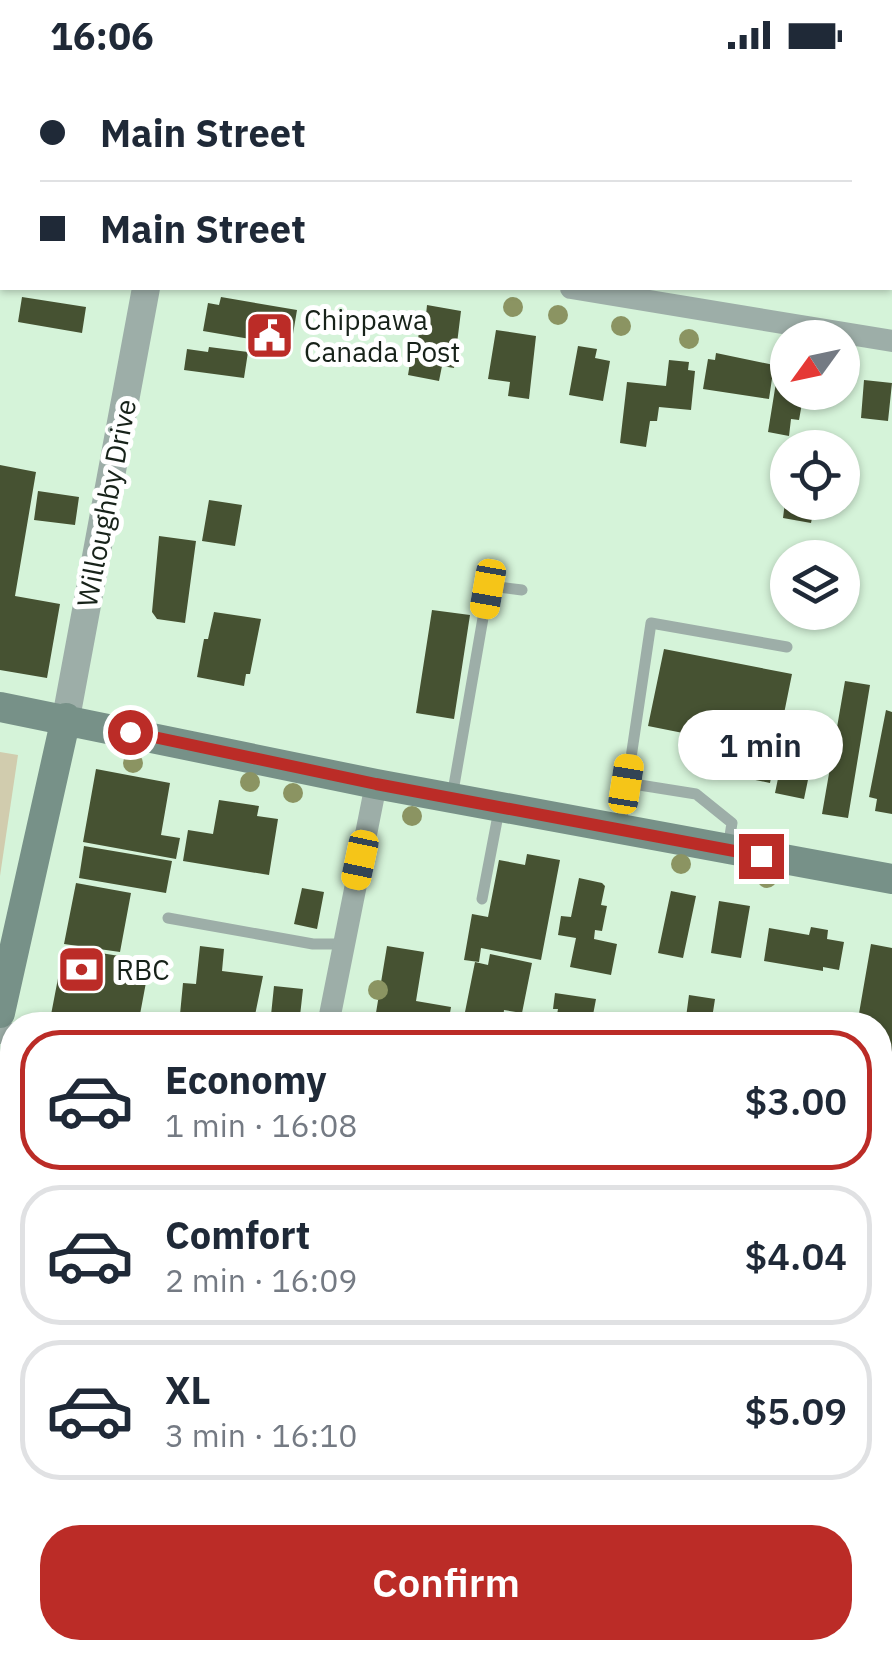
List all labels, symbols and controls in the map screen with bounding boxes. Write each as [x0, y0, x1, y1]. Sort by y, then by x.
text: 16:06 [50, 11, 154, 60]
text: Main Street [100, 108, 306, 157]
text: Main Street [100, 204, 306, 253]
place label: Chippawa Canada Post [304, 301, 460, 370]
public building icon: Chippawa Canada Post [243, 309, 295, 361]
north arrow [770, 320, 860, 410]
map controls [770, 320, 860, 630]
street label: Willoughby Drive [68, 396, 144, 610]
button: locate [770, 430, 860, 520]
button: layers [770, 540, 860, 630]
car [468, 557, 508, 621]
route start [108, 710, 153, 755]
callout: 1 min [678, 711, 844, 781]
text: 1 min [719, 724, 802, 766]
car [606, 752, 646, 816]
car [339, 828, 381, 892]
route end [739, 834, 784, 879]
bank icon: RBC [55, 943, 107, 995]
place label: RBC [116, 951, 170, 988]
icon: car [45, 1055, 135, 1145]
text: Economy [165, 1055, 327, 1104]
text: $3.00 [744, 1076, 847, 1125]
text: 1 min · 16:08 [165, 1104, 358, 1146]
icon: car [45, 1210, 135, 1300]
text: Comfort [165, 1210, 310, 1259]
text: $4.04 [744, 1231, 847, 1280]
text: 2 min · 16:09 [165, 1259, 358, 1301]
icon: car [45, 1365, 135, 1455]
text: XL [165, 1365, 211, 1414]
text: $5.09 [744, 1386, 847, 1435]
text: 3 min · 16:10 [165, 1414, 358, 1456]
button: Confirm [40, 1525, 852, 1640]

